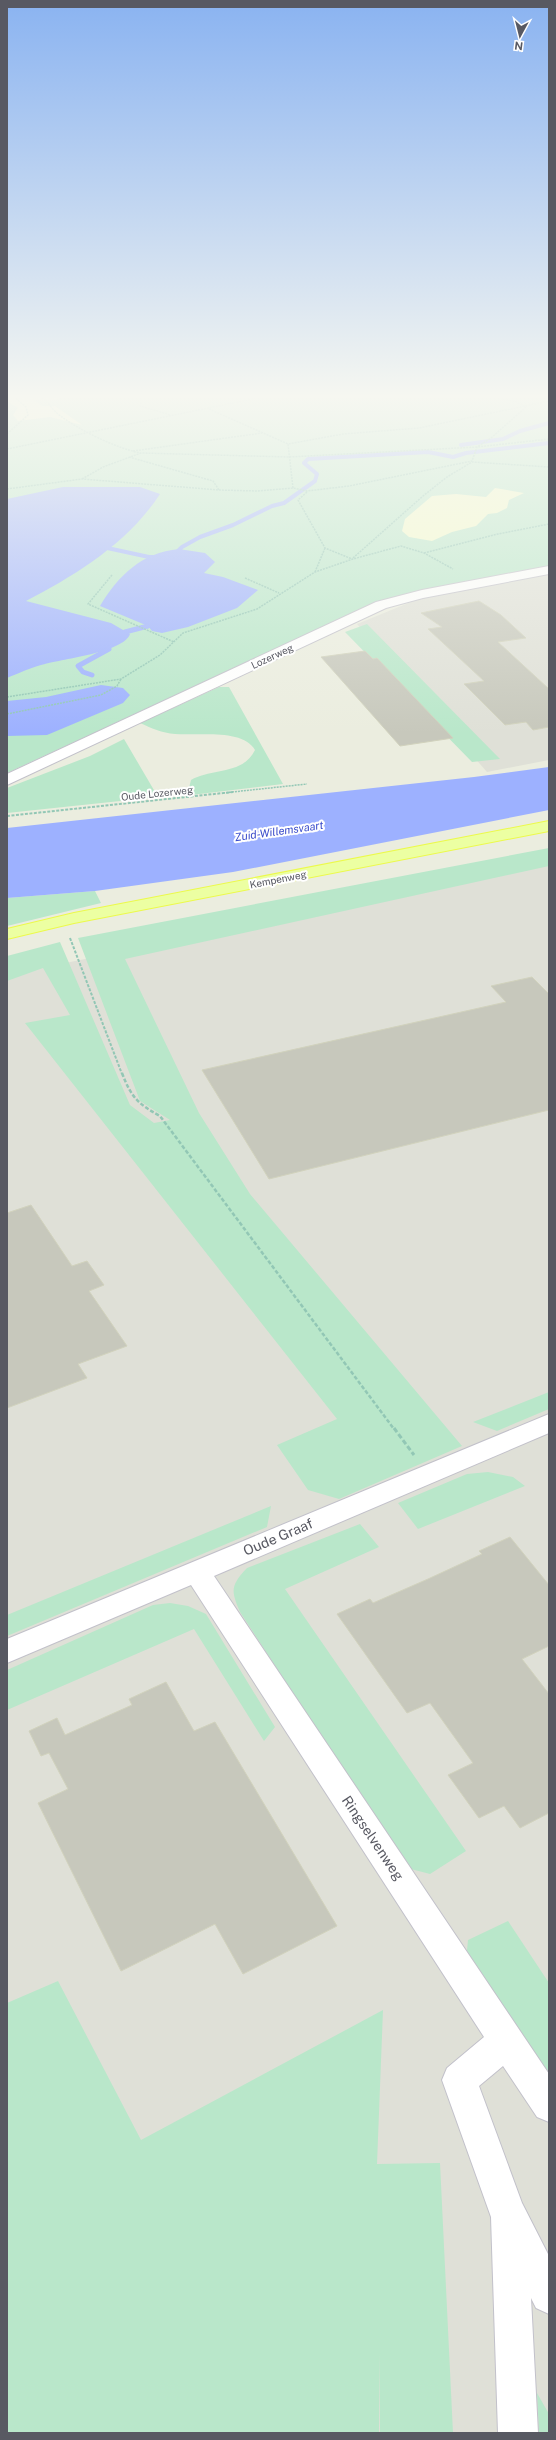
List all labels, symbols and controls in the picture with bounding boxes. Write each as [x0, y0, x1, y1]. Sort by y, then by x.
north arrow [500, 16, 540, 56]
text: N [514, 39, 524, 52]
street label: Lozerweg [249, 641, 295, 671]
street label: Oude Lozerweg [120, 783, 194, 803]
water label: Zuid-Willemsvaart [234, 819, 325, 843]
street label: Kempenweg [249, 868, 307, 890]
street label: Oude Graaf [241, 1515, 316, 1559]
street label: Ringselvenweg [339, 1793, 407, 1884]

